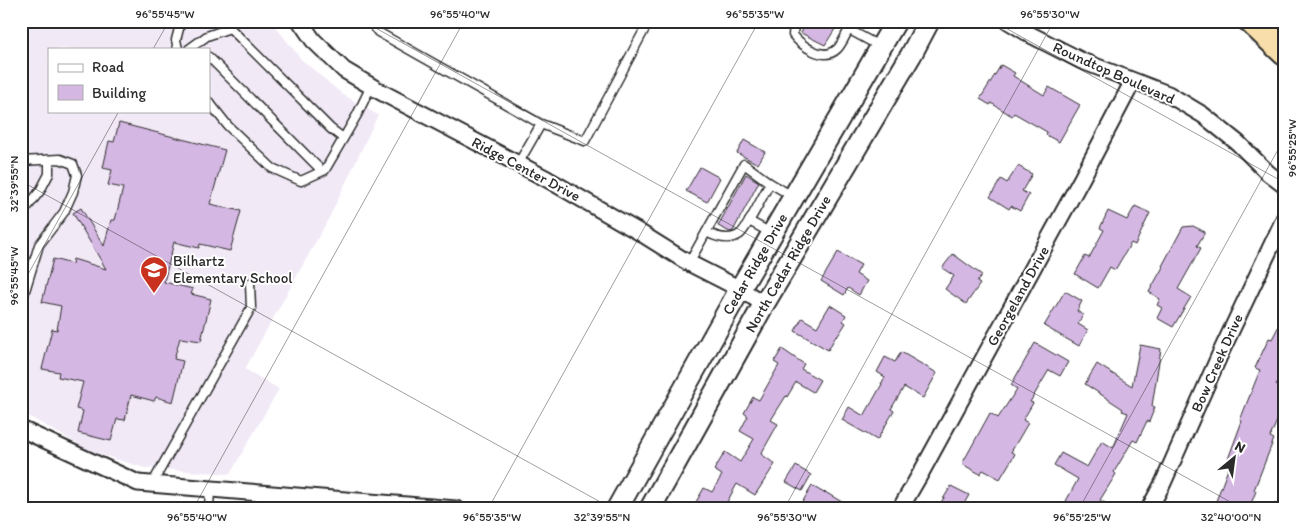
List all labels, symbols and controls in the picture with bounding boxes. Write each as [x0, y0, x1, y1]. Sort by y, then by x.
text: 96°55'45"W [135, 7, 195, 21]
text: 96°55'40"W [430, 7, 490, 21]
text: 96°55'35"W [726, 7, 784, 21]
text: 96°55'30"W [1020, 7, 1080, 21]
street label: Roundtop Boulevard [1050, 38, 1178, 108]
legend [48, 48, 210, 112]
text: Road [92, 58, 125, 76]
text: Building [92, 84, 146, 102]
text: 96°55'25"W [1285, 119, 1299, 177]
street label: Ridge Center Drive [469, 133, 583, 205]
text: 32°39'55"N [7, 156, 21, 212]
street label: North Cedar Ridge Drive [741, 192, 835, 336]
street label: Cedar Ridge Drive [719, 210, 791, 318]
street label: Georgeland Drive [983, 243, 1053, 349]
text: 96°55'45"W [7, 246, 21, 306]
place label: Bilhartz Elementary School [173, 252, 293, 287]
school or university icon: Bilhartz Elementary School [139, 255, 169, 294]
street label: Bow Creek Drive [1187, 311, 1247, 415]
north arrow [1208, 432, 1258, 482]
text: N [1232, 437, 1248, 457]
text: 96°55'40"W [167, 510, 227, 524]
text: 96°55'35"W [463, 510, 521, 524]
text: 32°39'55"N [574, 510, 630, 524]
text: 96°55'30"W [757, 510, 817, 524]
text: 96°55'25"W [1053, 510, 1111, 524]
text: 32°40'00"N [1201, 510, 1261, 524]

